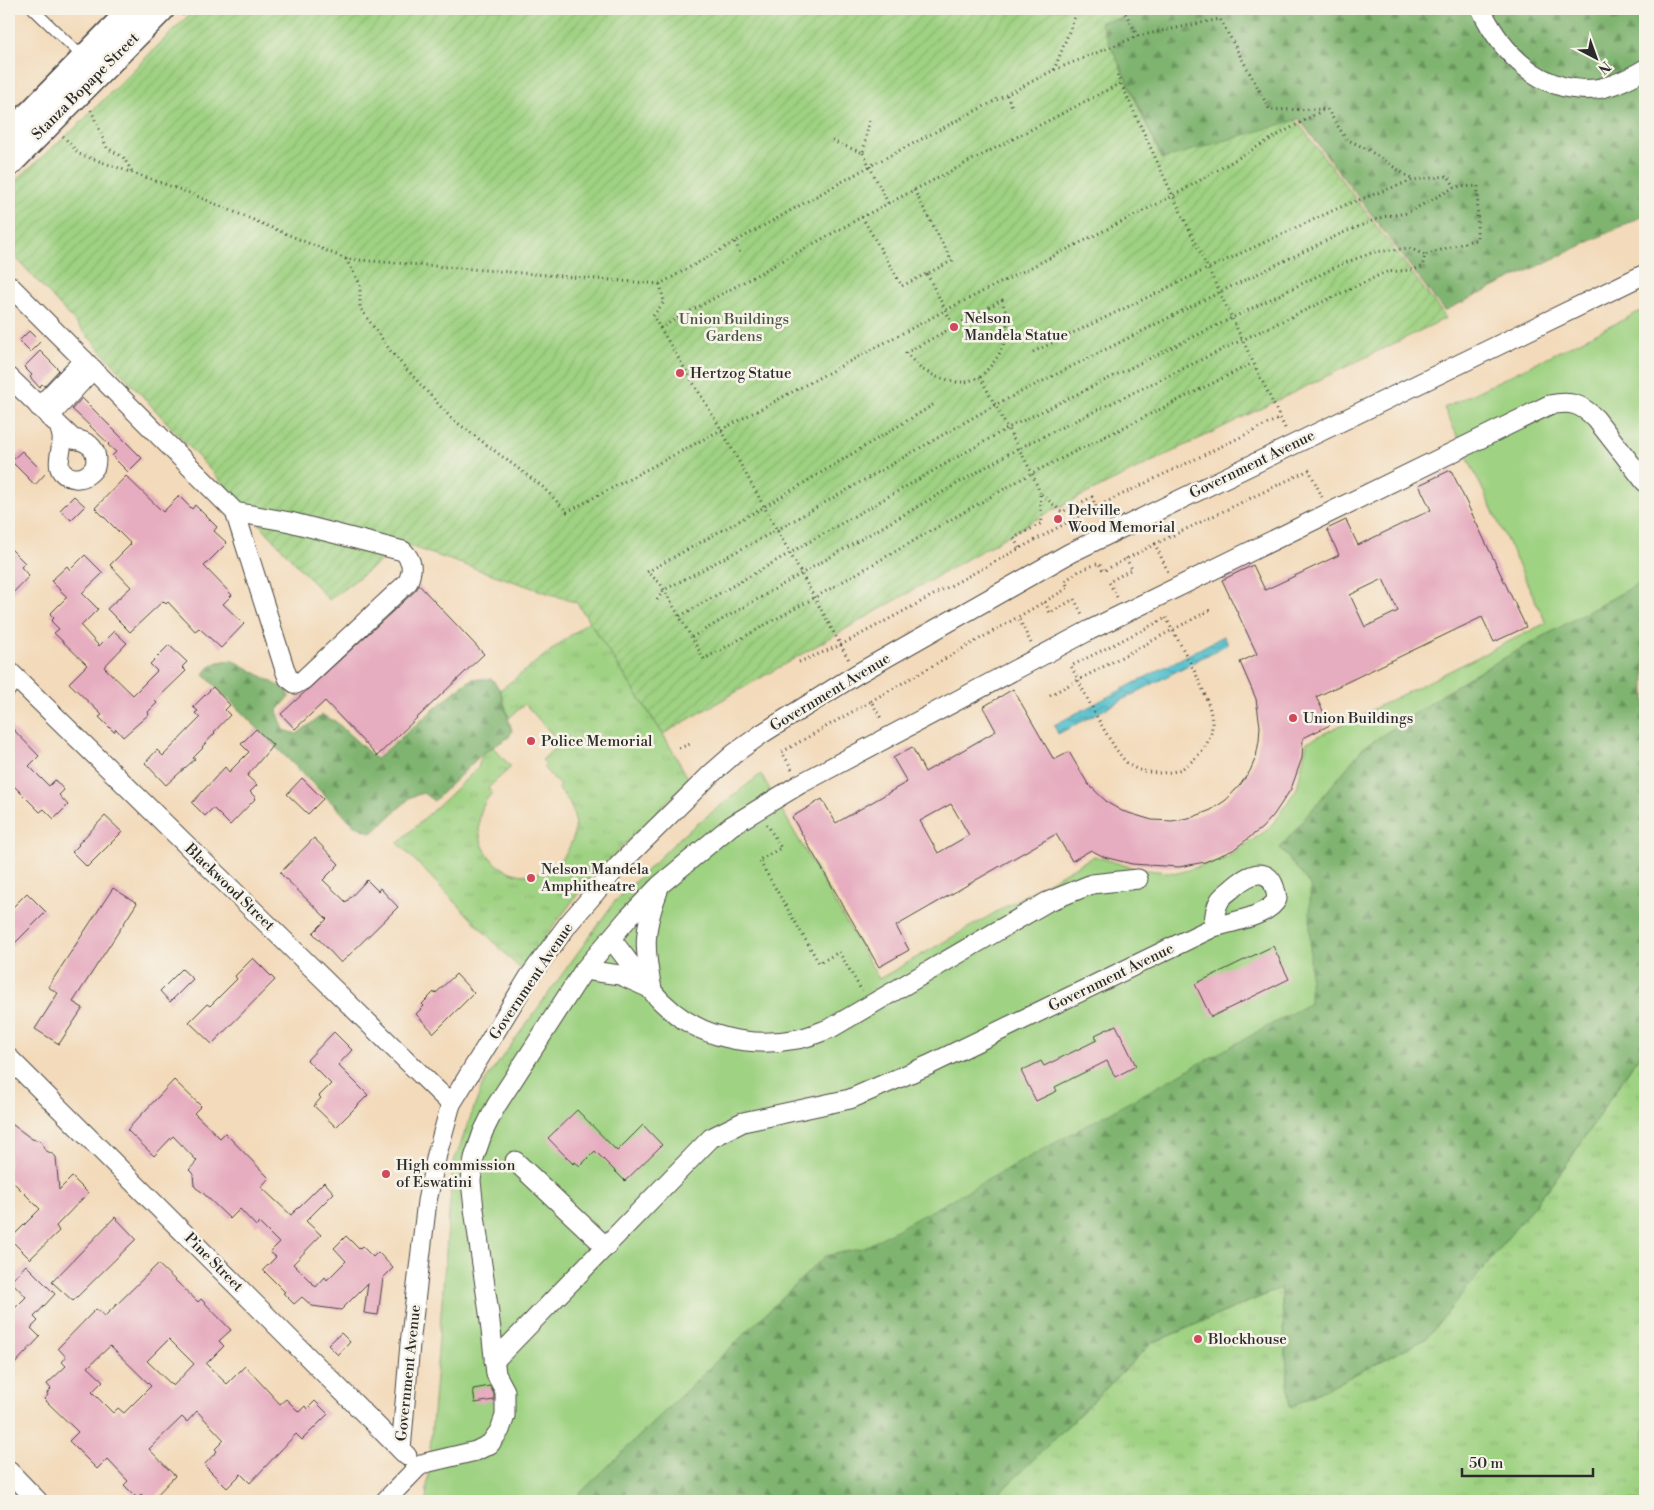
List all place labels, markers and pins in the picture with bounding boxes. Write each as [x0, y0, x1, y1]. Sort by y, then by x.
place label: Nelson Mandela Statue [964, 309, 1068, 345]
marker: Nelson Mandela Statue [948, 321, 960, 333]
place label: Hertzog Statue [690, 364, 791, 383]
marker: Hertzog Statue [674, 367, 686, 379]
place label: Delville Wood Memorial [1067, 501, 1176, 537]
marker: Delville Wood Memorial [1052, 513, 1064, 525]
place label: Union Buildings [1303, 709, 1413, 728]
marker: Union Buildings [1287, 712, 1299, 724]
place label: Police Memorial [541, 732, 653, 751]
marker: Police Memorial [525, 735, 537, 747]
place label: Nelson Mandela Amphitheatre [540, 860, 649, 896]
marker: Nelson Mandela Amphitheatre [525, 872, 537, 884]
place label: High commission of Eswatini [396, 1156, 516, 1192]
marker: High commission of Eswatini [380, 1168, 392, 1180]
place label: Blockhouse [1207, 1330, 1287, 1349]
marker: Blockhouse [1192, 1333, 1204, 1345]

